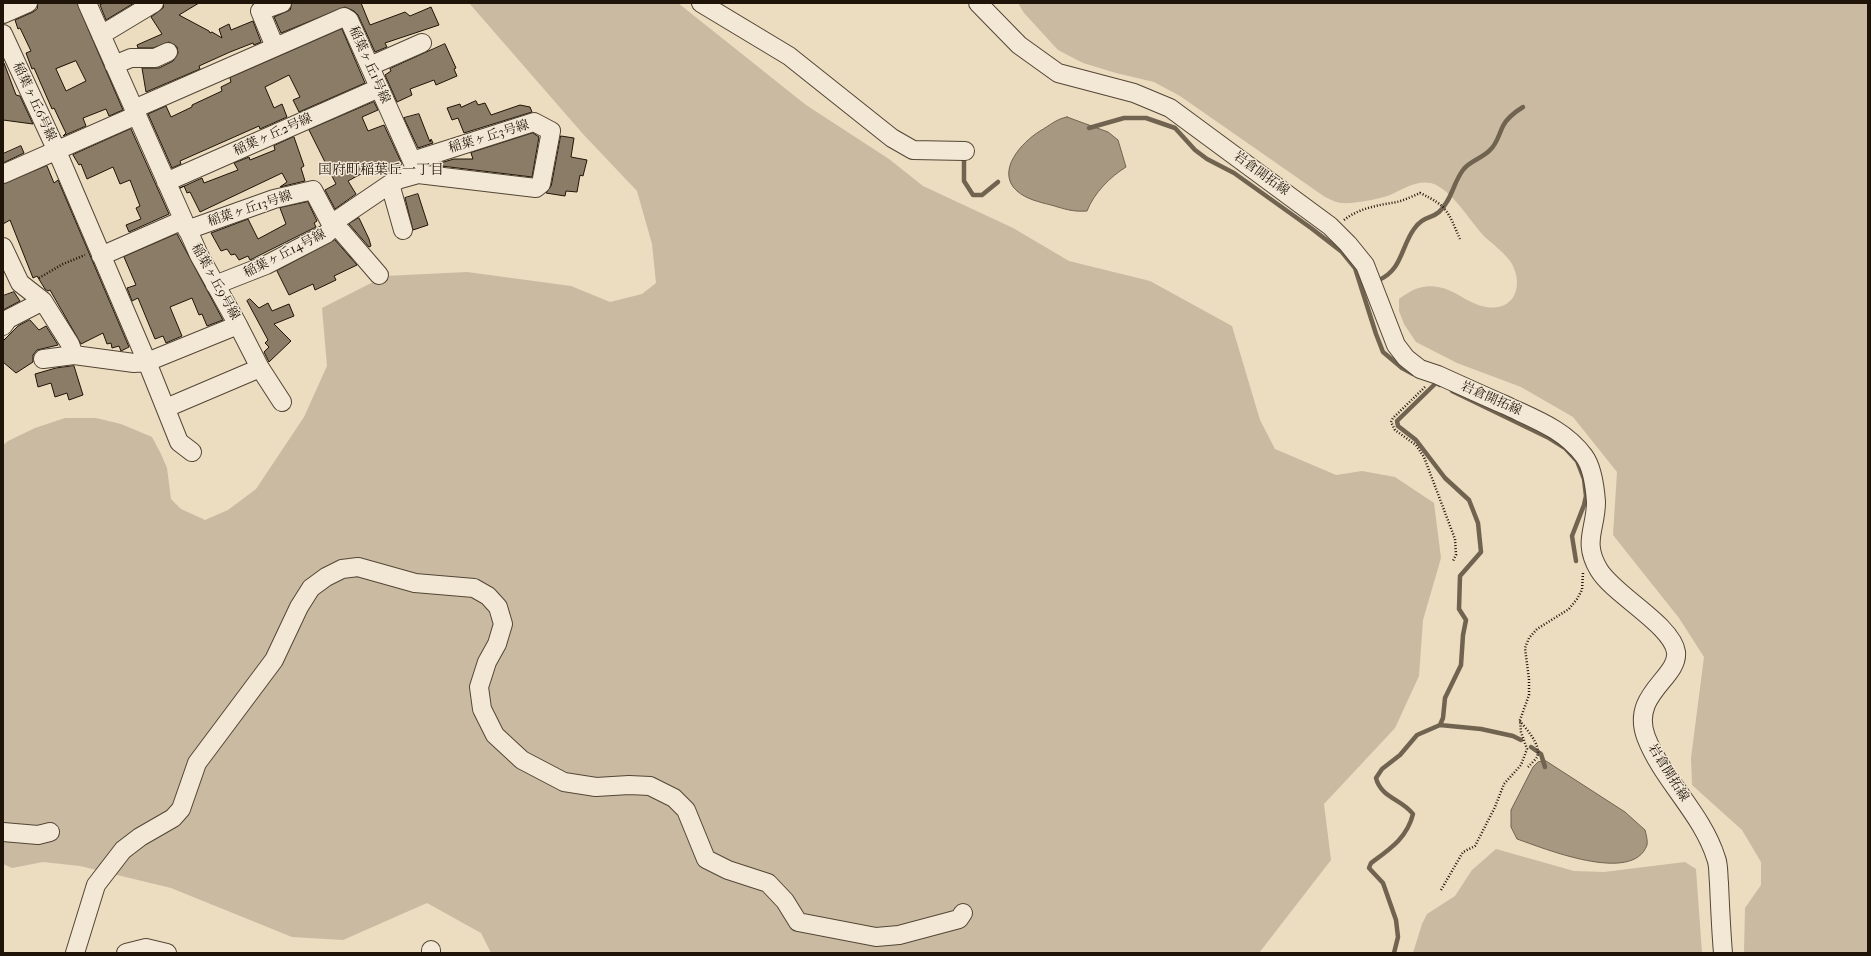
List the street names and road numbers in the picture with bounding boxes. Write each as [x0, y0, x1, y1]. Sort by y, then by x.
street label: 稲葉ヶ丘1号線 [345, 24, 393, 106]
street label: 稲葉ヶ丘6号線 [9, 60, 59, 144]
street label: 稲葉ヶ丘2号線 [231, 111, 315, 159]
street label: 稲葉ヶ丘3号線 [447, 117, 531, 157]
street label: 岩倉開拓線 [1230, 149, 1292, 199]
street label: 稲葉ヶ丘13号線 [206, 188, 294, 230]
street label: 稲葉ヶ丘14号線 [241, 227, 329, 281]
street label: 稲葉ヶ丘9号線 [188, 241, 242, 323]
street label: 岩倉開拓線 [1458, 379, 1524, 419]
street label: 岩倉開拓線 [1644, 741, 1692, 805]

